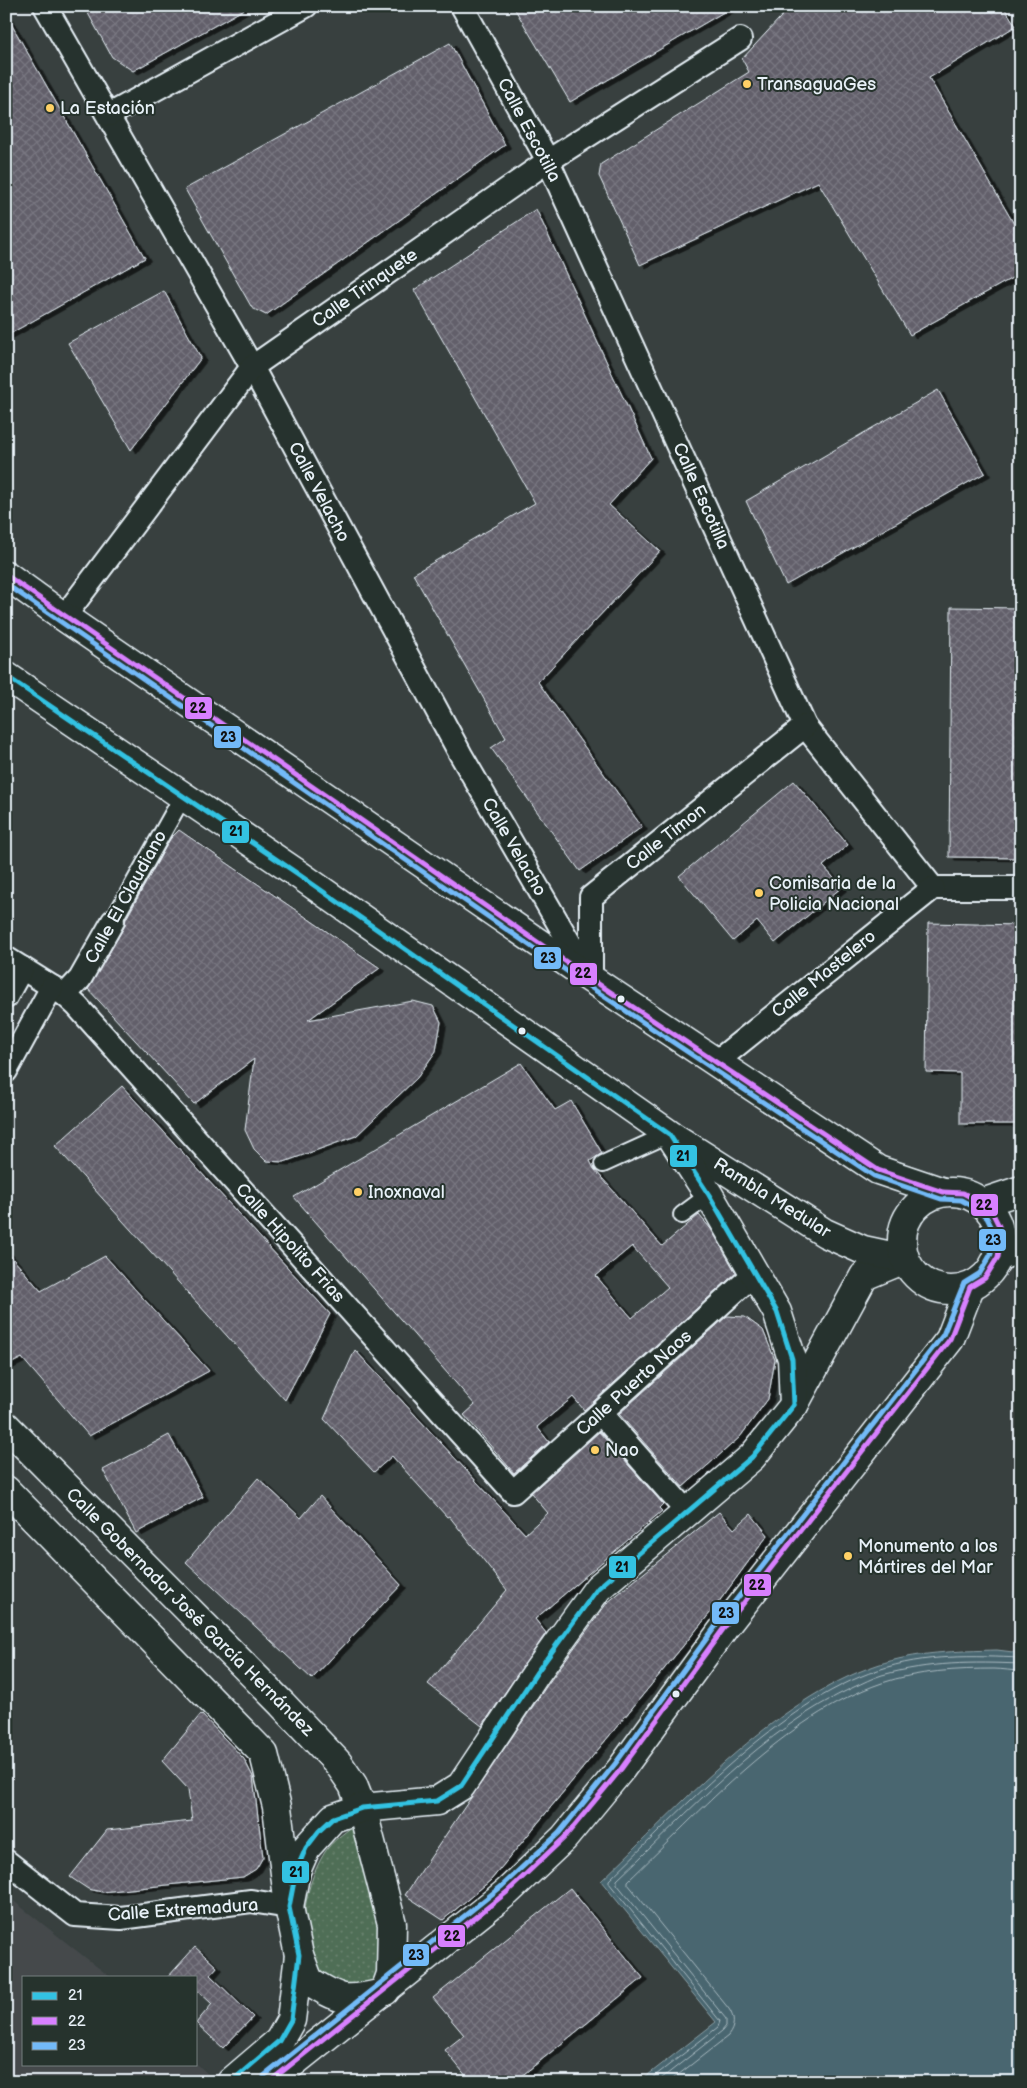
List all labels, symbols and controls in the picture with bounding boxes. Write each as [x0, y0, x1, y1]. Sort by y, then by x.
street label: Calle Escotilla [493, 74, 565, 186]
place label: TransaguaGes [757, 74, 876, 95]
marker: TransaguaGes [741, 78, 753, 90]
place label: La Estación [60, 98, 155, 119]
marker: La Estación [44, 102, 56, 114]
street label: Calle Trinquete [308, 244, 422, 332]
street label: Calle Velacho [284, 438, 354, 546]
street label: Calle Escotilla [668, 439, 734, 553]
line badge: 22 [184, 696, 213, 720]
text: 22 [190, 700, 207, 717]
line badge: 23 [213, 725, 242, 749]
text: 23 [220, 729, 236, 746]
street label: Calle Velacho [477, 794, 551, 900]
street label: Calle Timon [622, 799, 710, 875]
line badge: 21 [221, 820, 250, 844]
text: 21 [229, 823, 243, 840]
street label: Calle El Claudiano [81, 827, 171, 967]
place label: Comisaria de la Policia Nacional [769, 873, 899, 915]
marker: Comisaria de la Policia Nacional [753, 887, 765, 899]
street label: Calle Mastelero [768, 926, 880, 1022]
line badge: 23 [533, 946, 562, 970]
text: 23 [540, 950, 556, 967]
line badge: 22 [569, 962, 598, 986]
text: 22 [575, 965, 592, 982]
unlabelled marker [616, 994, 626, 1004]
unlabelled marker [517, 1026, 527, 1036]
line badge: 21 [669, 1144, 698, 1168]
text: 21 [676, 1148, 690, 1165]
street label: Rambla Medular [710, 1154, 835, 1243]
street label: Calle Hipolito Frias [231, 1179, 349, 1307]
place label: Inoxnaval [368, 1182, 445, 1203]
marker: Inoxnaval [352, 1186, 364, 1198]
line badge: 22 [970, 1193, 999, 1217]
text: 22 [976, 1197, 993, 1214]
line badge: 23 [978, 1228, 1007, 1252]
text: 23 [985, 1232, 1001, 1249]
street label: Calle Puerto Naos [572, 1326, 696, 1440]
place label: Nao [605, 1440, 639, 1461]
marker: Nao [589, 1444, 601, 1456]
street label: Calle Gobernador José García Hernández [62, 1484, 319, 1741]
place label: Monumento a los Mártires del Mar [858, 1536, 998, 1578]
marker: Monumento a los Mártires del Mar [842, 1550, 854, 1562]
line badge: 21 [608, 1555, 637, 1579]
text: 21 [615, 1559, 629, 1576]
line badge: 22 [743, 1573, 772, 1597]
text: 22 [749, 1577, 766, 1594]
line badge: 23 [711, 1601, 740, 1625]
text: 23 [718, 1605, 734, 1622]
unlabelled marker [671, 1689, 681, 1699]
line badge: 21 [281, 1860, 310, 1884]
text: 21 [289, 1864, 303, 1881]
street label: Calle Extremadura [107, 1894, 259, 1926]
line badge: 22 [437, 1924, 466, 1948]
text: 22 [444, 1928, 461, 1945]
line badge: 23 [402, 1943, 430, 1967]
text: 23 [408, 1947, 424, 1964]
legend [22, 1976, 198, 2066]
text: 21 [68, 1986, 82, 2005]
text: 22 [68, 2012, 86, 2031]
text: 23 [68, 2036, 86, 2055]

